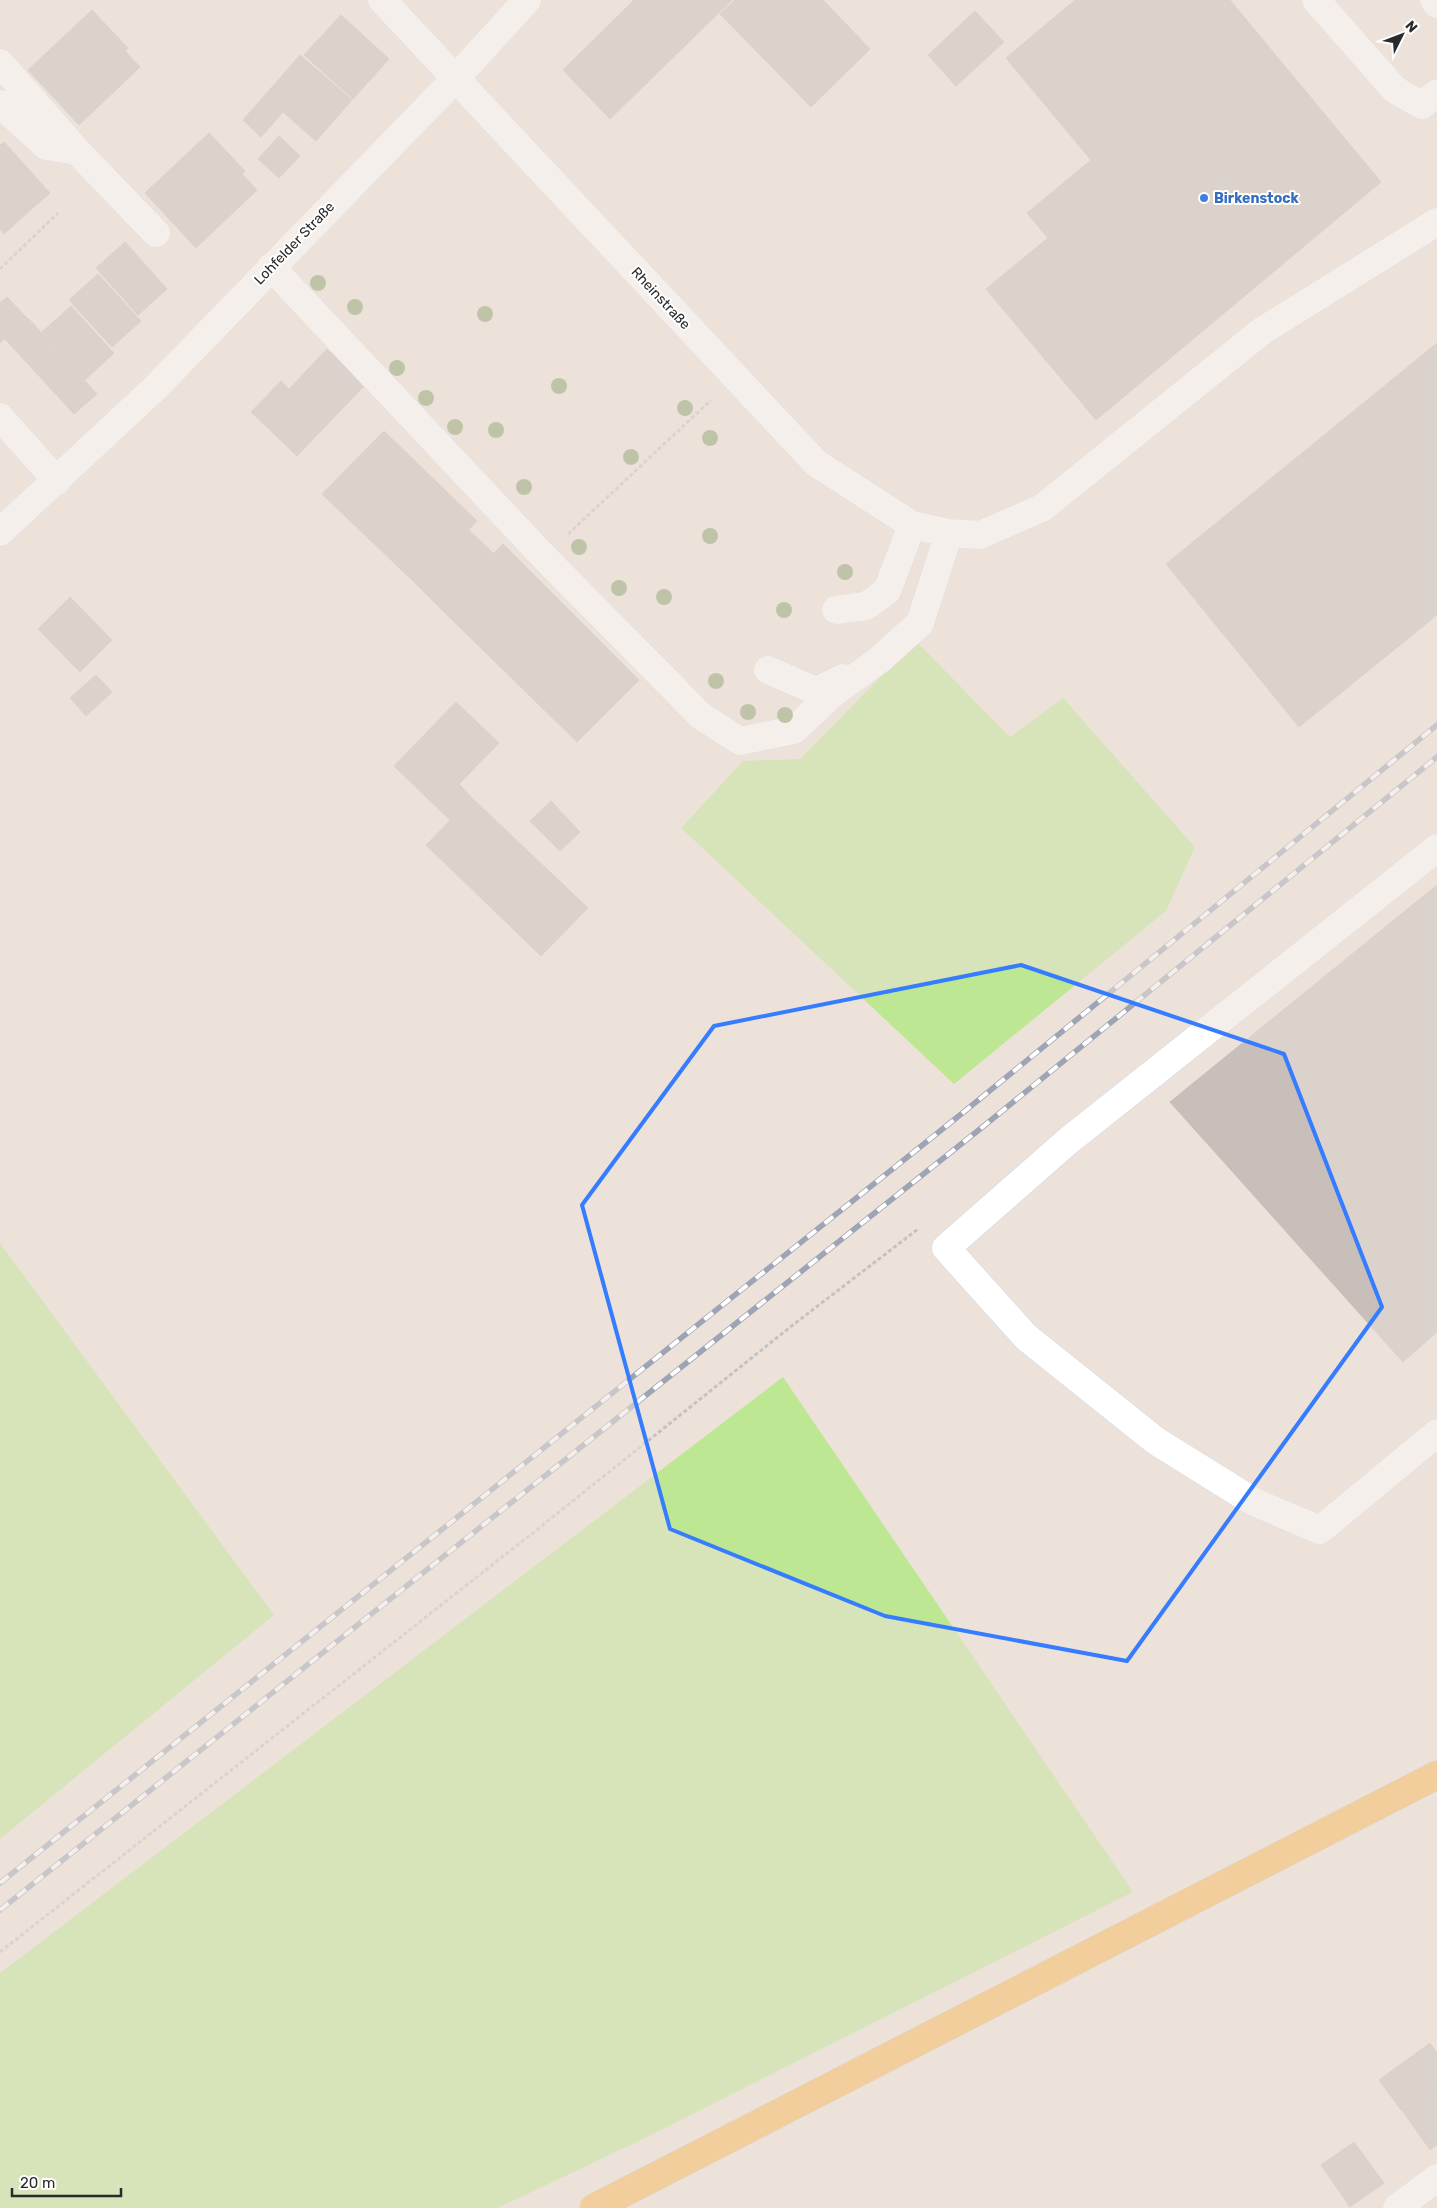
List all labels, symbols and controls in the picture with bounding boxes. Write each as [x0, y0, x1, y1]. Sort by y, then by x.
north arrow [1377, 10, 1427, 60]
text: N [1402, 17, 1421, 36]
place label: Birkenstock [1214, 190, 1299, 207]
marker: Birkenstock [1198, 192, 1210, 204]
street label: Lohfelder Straße [251, 198, 338, 288]
street label: Rheinstraße [627, 264, 694, 333]
scale bar [12, 2166, 121, 2198]
text: 20 m [20, 2174, 55, 2192]

